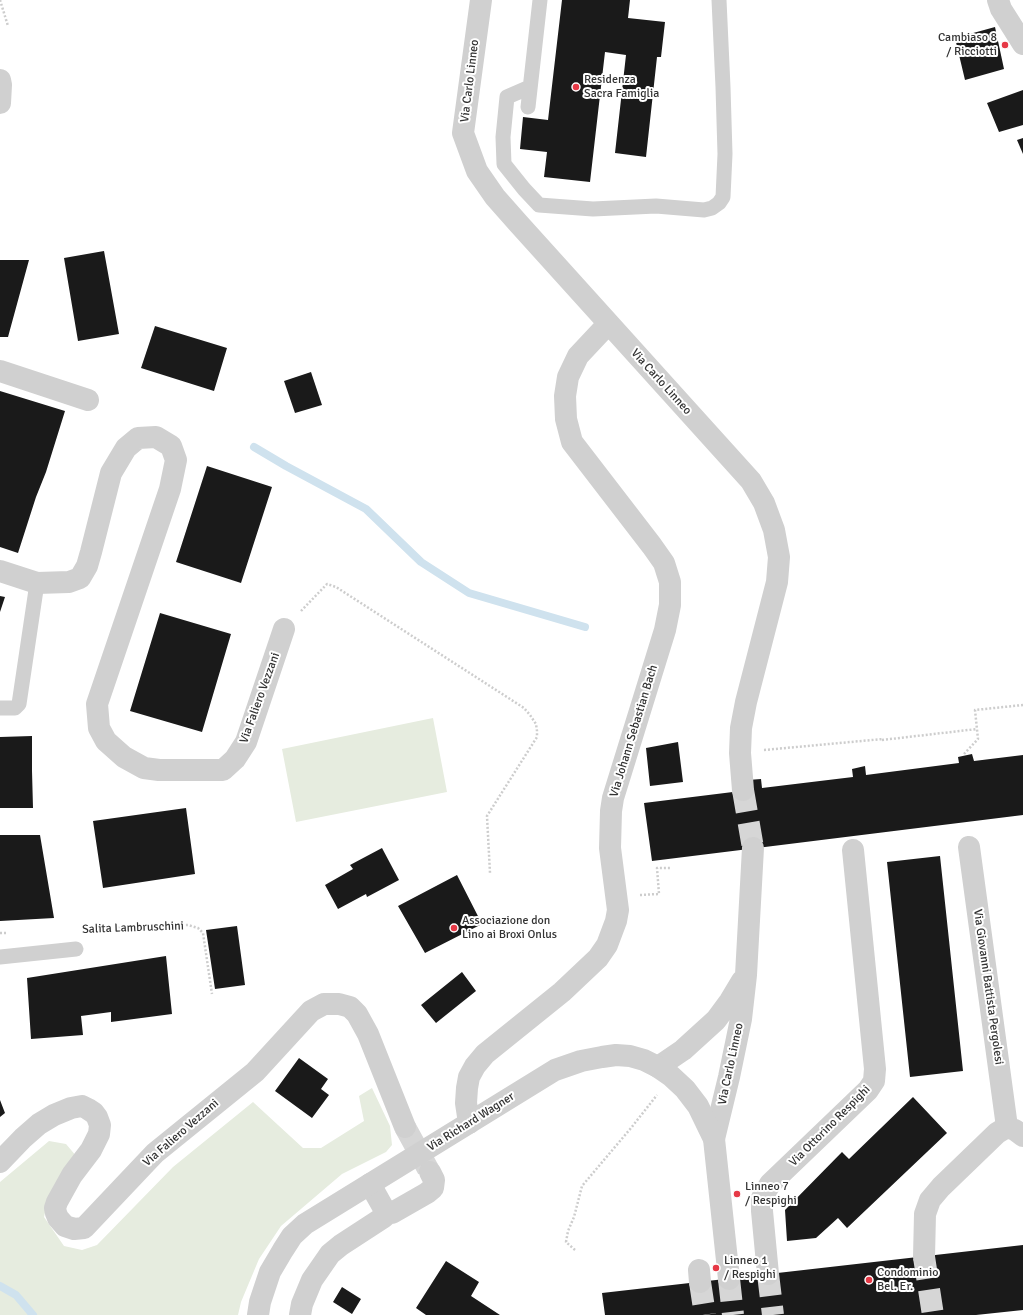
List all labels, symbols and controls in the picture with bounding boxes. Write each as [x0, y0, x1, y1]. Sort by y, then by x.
place label: Cambiaso 8 / Ricciotti [938, 31, 997, 59]
street label: Via Carlo Linneo [458, 39, 482, 123]
marker: Cambiaso 8 / Ricciotti [1000, 40, 1010, 50]
place label: Residenza Sacra Famiglia [584, 73, 659, 101]
marker: Residenza Sacra Famiglia [571, 82, 581, 92]
street label: Via Carlo Linneo [628, 346, 694, 418]
street label: Via Faliero Vezzani [237, 651, 283, 745]
street label: Via Johann Sebastian Bach [607, 663, 661, 799]
street label: Via Giovanni Battista Pergolesi [970, 908, 1006, 1066]
place label: Associazione don Lino ai Broxi Onlus [462, 914, 557, 942]
street label: Salita Lambruschini [82, 919, 184, 937]
marker: Associazione don Lino ai Broxi Onlus [449, 923, 459, 933]
street label: Via Carlo Linneo [715, 1022, 747, 1106]
street label: Via Ottorino Respighi [787, 1083, 873, 1169]
street label: Via Richard Wagner [425, 1089, 517, 1155]
street label: Via Faliero Vezzani [140, 1096, 222, 1170]
place label: Linneo 7 / Respighi [745, 1180, 797, 1208]
marker: Linneo 7 / Respighi [732, 1189, 742, 1199]
place label: Linneo 1 / Respighi [724, 1254, 776, 1282]
marker: Linneo 1 / Respighi [711, 1263, 721, 1273]
place label: Condominio Bel. Er. [877, 1266, 938, 1294]
marker: Condominio Bel. Er. [864, 1275, 874, 1285]

